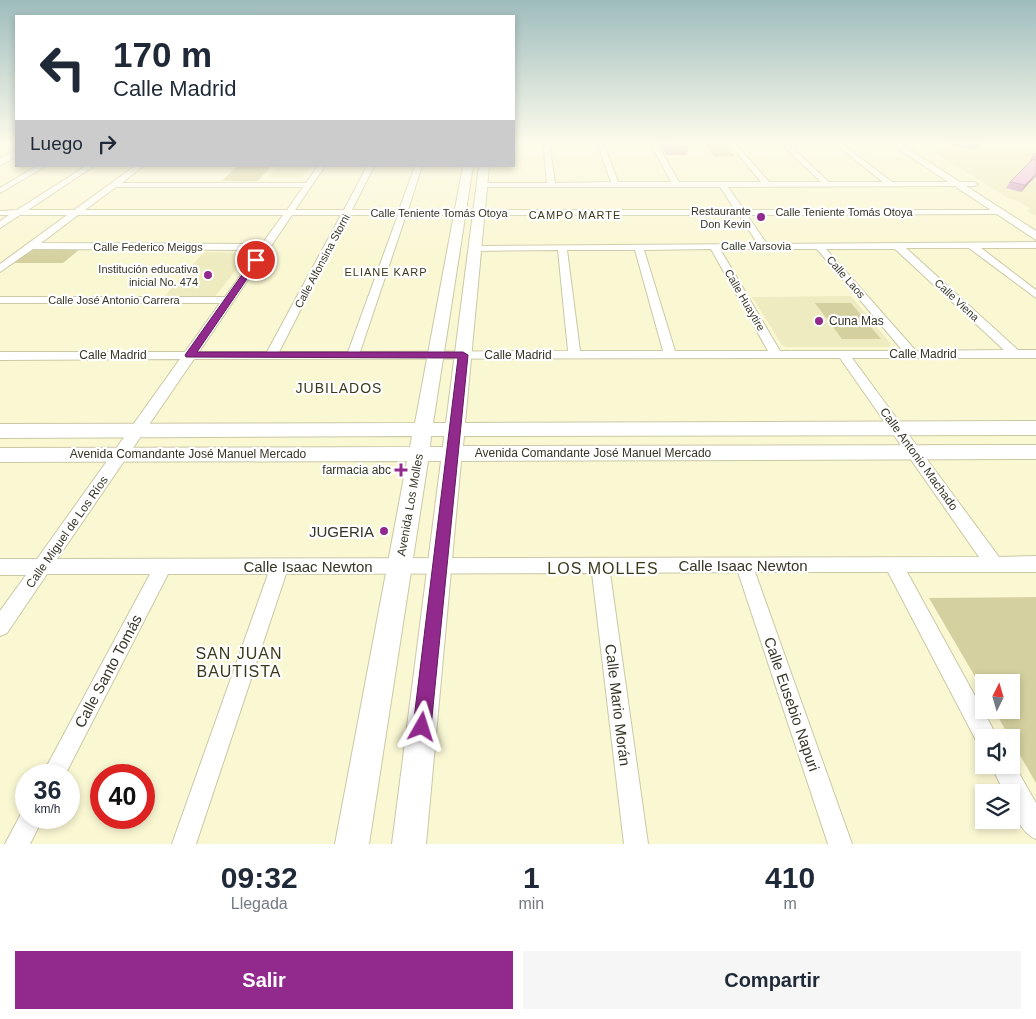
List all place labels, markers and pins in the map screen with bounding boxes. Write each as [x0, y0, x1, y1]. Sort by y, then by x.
place label: Restaurante Don Kevin [691, 205, 751, 230]
marker: Restaurante Don Kevin [755, 211, 767, 223]
pin [235, 239, 277, 281]
place label: Institución educativa inicial No. 474 [98, 263, 199, 288]
marker: Institución educativa inicial No. 474 [202, 269, 214, 281]
place label: Cuna Mas [829, 314, 884, 328]
marker: Cuna Mas [813, 315, 825, 327]
place label: farmacia abc [322, 463, 391, 477]
marker: farmacia abc [395, 464, 407, 476]
place label: JUGERIA [309, 523, 374, 540]
marker: JUGERIA [378, 525, 390, 537]

